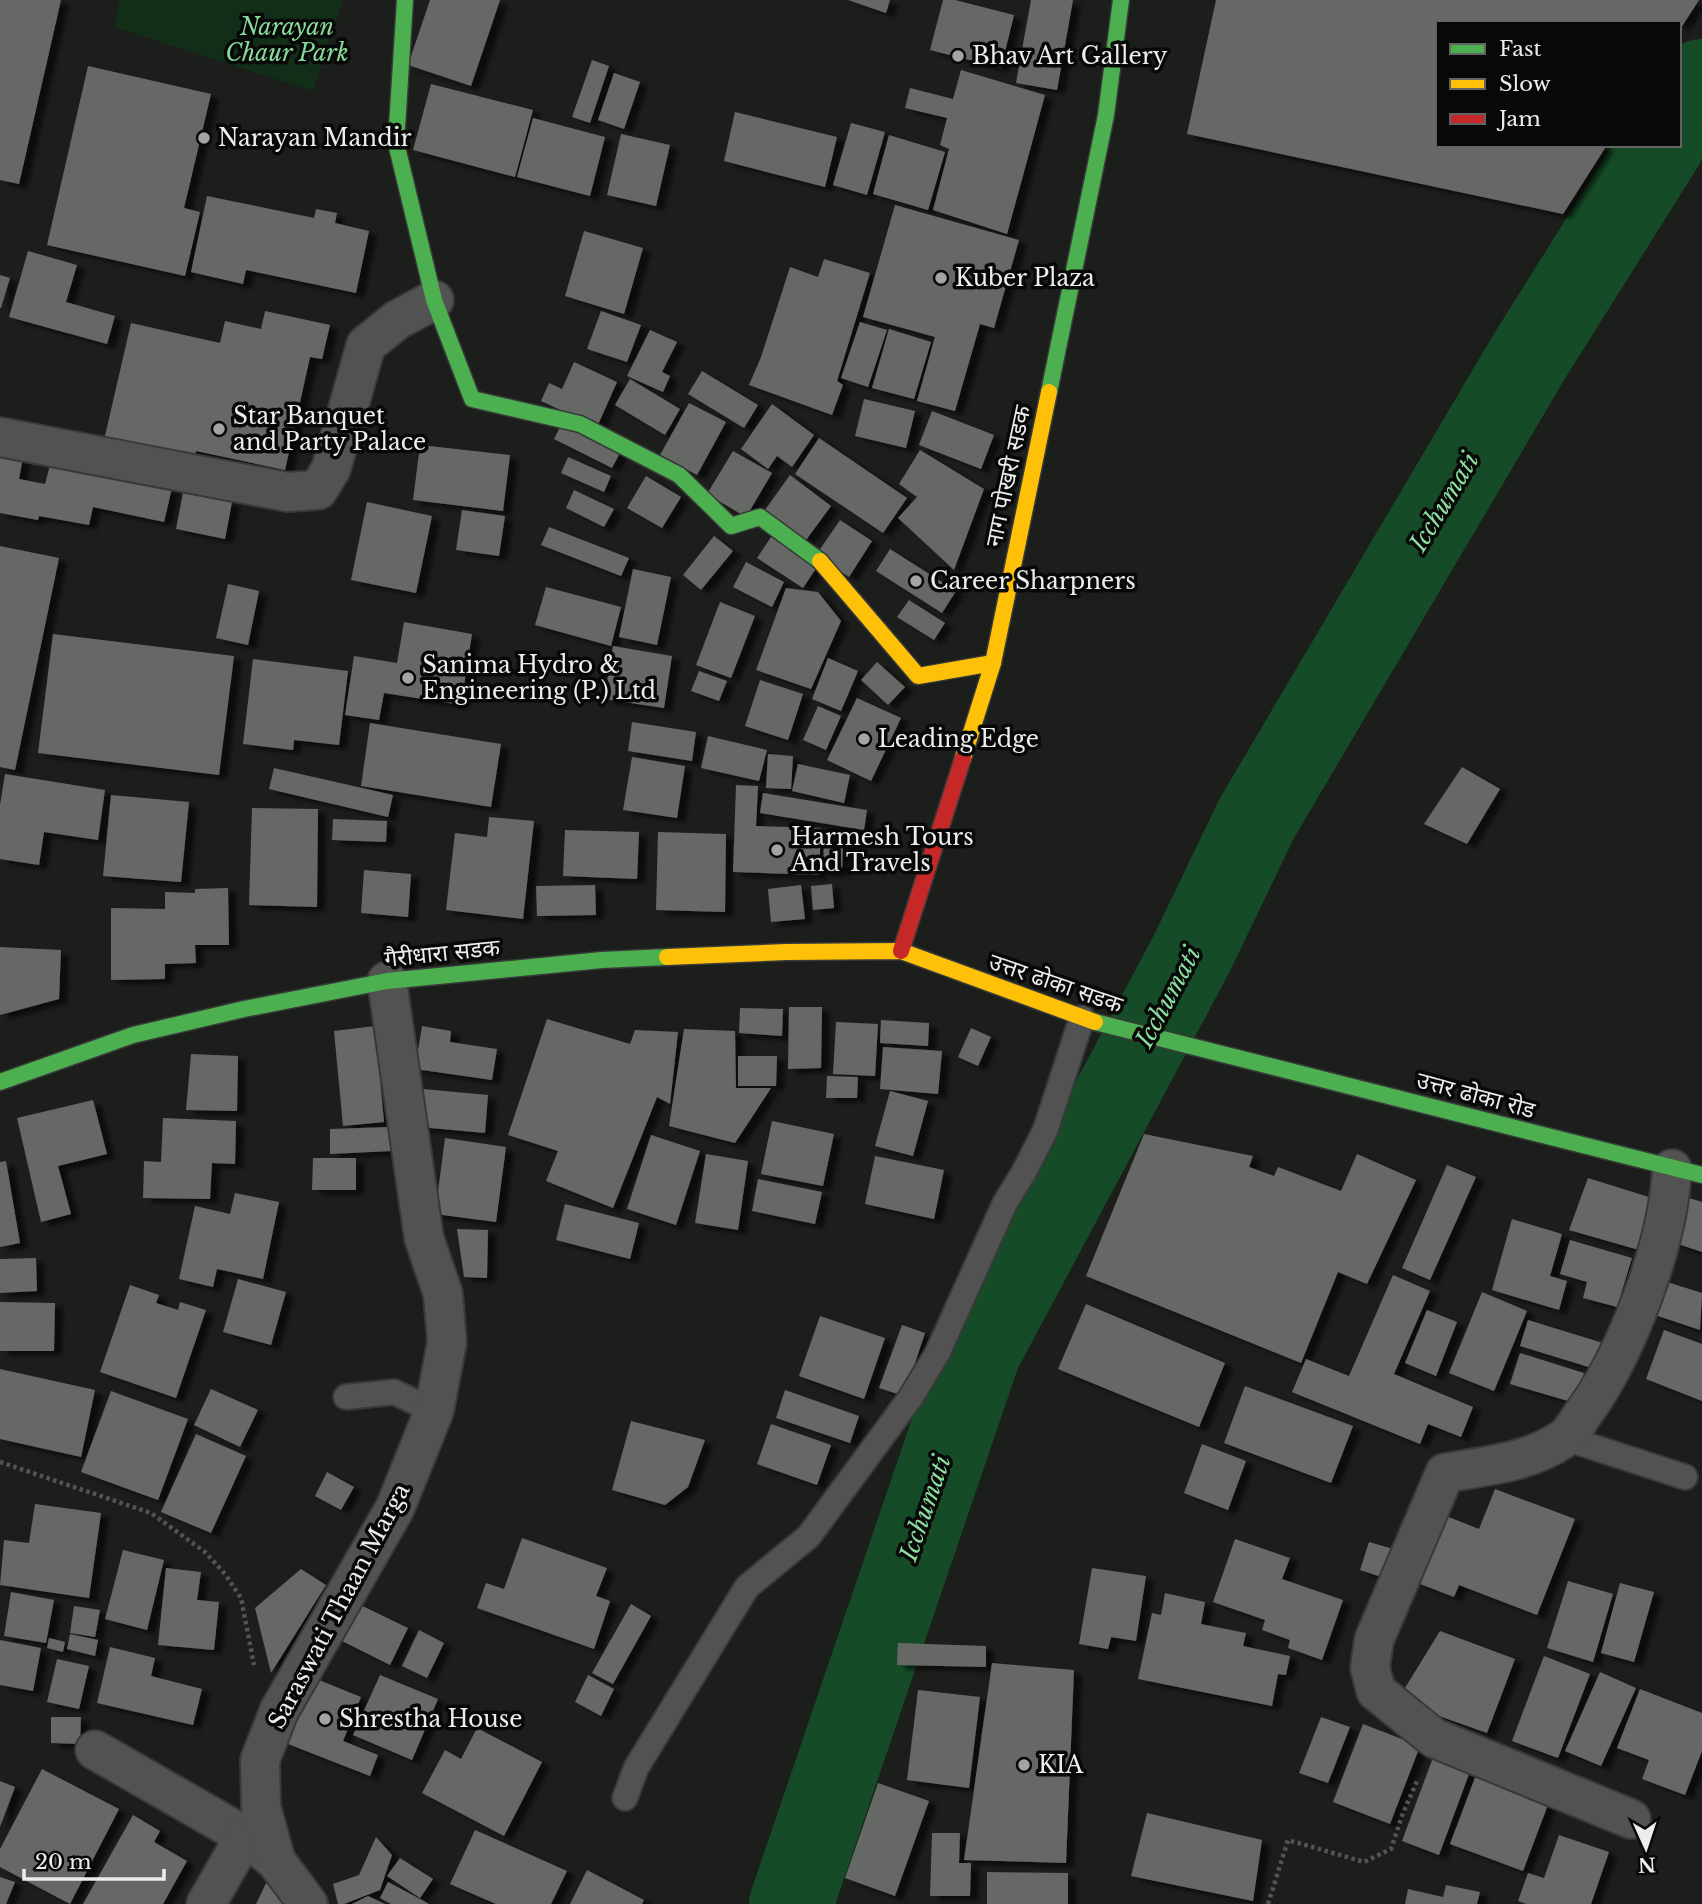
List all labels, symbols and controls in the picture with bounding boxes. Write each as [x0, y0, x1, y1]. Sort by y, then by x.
park label: Narayan Chaur Park [225, 13, 349, 67]
legend [1436, 21, 1681, 147]
text: Fast [1499, 36, 1541, 62]
place label: Bhav Art Gallery [972, 42, 1168, 70]
marker: Bhav Art Gallery [950, 48, 966, 64]
text: Slow [1499, 71, 1551, 97]
text: Jam [1496, 106, 1541, 132]
place label: Narayan Mandir [218, 124, 412, 152]
marker: Narayan Mandir [196, 130, 212, 146]
place label: Kuber Plaza [955, 264, 1095, 292]
marker: Kuber Plaza [933, 270, 949, 286]
place label: Star Banquet and Party Palace [233, 402, 426, 456]
street label: नाग पोखरी सडक [979, 402, 1037, 549]
marker: Star Banquet and Party Palace [211, 421, 227, 437]
water label: Icchumati [1403, 447, 1485, 557]
place label: Career Sharpners [930, 567, 1136, 595]
marker: Career Sharpners [908, 573, 924, 589]
place label: Sanima Hydro & Engineering (P.) Ltd [422, 651, 656, 705]
marker: Sanima Hydro & Engineering (P.) Ltd [400, 670, 416, 686]
place label: Leading Edge [878, 725, 1039, 753]
marker: Leading Edge [856, 731, 872, 747]
place label: Harmesh Tours And Travels [790, 823, 974, 877]
marker: Harmesh Tours And Travels [769, 842, 785, 858]
street label: गैरीधारा सडक [383, 933, 502, 973]
water label: Icchumati [1129, 941, 1207, 1053]
street label: उत्तर ढोका सडक [986, 947, 1128, 1019]
street label: उत्तर ढोका रोड [1414, 1066, 1539, 1124]
water label: Icchumati [893, 1451, 957, 1566]
street label: Saraswati Thaan Marga [262, 1478, 416, 1733]
place label: Shrestha House [339, 1705, 522, 1733]
marker: Shrestha House [317, 1711, 333, 1727]
place label: KIA [1038, 1751, 1084, 1779]
marker: KIA [1016, 1757, 1032, 1773]
north arrow [1611, 1813, 1681, 1883]
scale bar [24, 1838, 164, 1882]
text: 20 m [35, 1849, 92, 1875]
text: N [1637, 1853, 1656, 1876]

